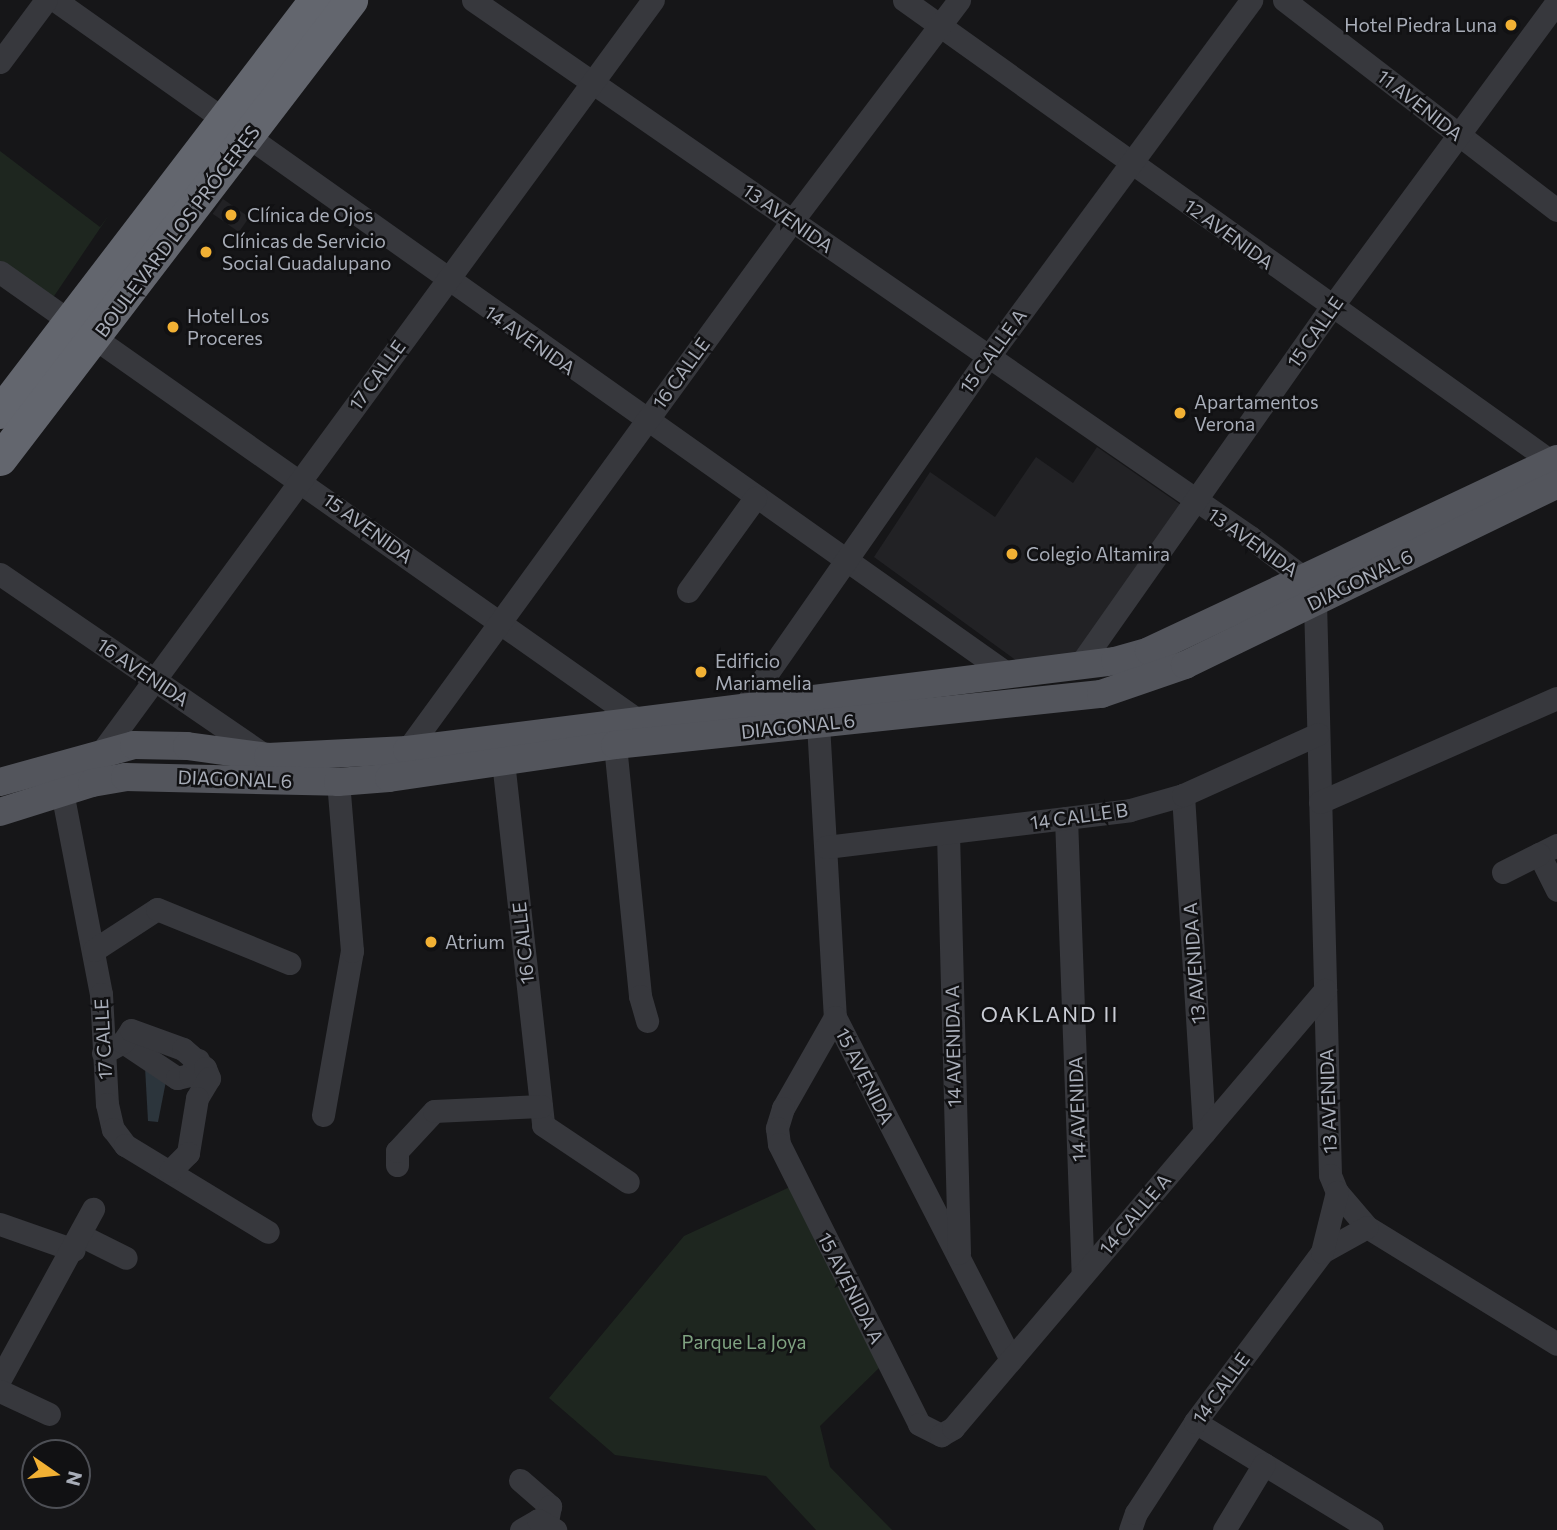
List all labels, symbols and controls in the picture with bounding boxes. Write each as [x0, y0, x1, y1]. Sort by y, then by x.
place label: Hotel Piedra Luna [1344, 14, 1497, 36]
marker: Hotel Piedra Luna [1503, 17, 1519, 33]
street label: 11 AVENIDA [1373, 65, 1467, 145]
street label: BOULEVARD LOS PRÓCERES [90, 121, 264, 341]
street label: 13 AVENIDA [739, 179, 837, 257]
street label: 12 AVENIDA [1180, 194, 1278, 274]
place label: Clínica de Ojos [247, 204, 373, 226]
marker: Clínica de Ojos [221, 205, 241, 225]
place label: Clínicas de Servicio Social Guadalupano [222, 230, 391, 274]
marker: Clínicas de Servicio Social Guadalupano [196, 242, 216, 262]
street label: 15 CALLE [1282, 292, 1348, 372]
street label: 14 AVENIDA [480, 300, 580, 380]
street label: 15 CALLE A [955, 304, 1031, 398]
place label: Hotel Los Proceres [187, 305, 269, 349]
marker: Hotel Los Proceres [165, 319, 181, 335]
street label: 16 CALLE [648, 333, 714, 413]
street label: 17 CALLE [344, 336, 410, 414]
place label: Apartamentos Verona [1194, 391, 1319, 435]
marker: Apartamentos Verona [1172, 405, 1188, 421]
street label: 15 AVENIDA [319, 488, 417, 568]
street label: 13 AVENIDA [1204, 503, 1302, 581]
place label: Colegio Altamira [1026, 543, 1170, 565]
street label: DIAGONAL 6 [1303, 545, 1417, 615]
marker: Colegio Altamira [1004, 546, 1020, 562]
street label: 16 AVENIDA [93, 633, 193, 711]
place label: Edificio Mariamelia [715, 650, 812, 694]
marker: Edificio Mariamelia [693, 664, 709, 680]
street label: DIAGONAL 6 [740, 709, 856, 743]
street label: DIAGONAL 6 [177, 766, 293, 792]
street label: 14 CALLE B [1029, 798, 1129, 834]
street label: 16 CALLE [507, 901, 539, 985]
street label: 13 AVENIDA A [1178, 902, 1210, 1024]
place label: Atrium [445, 931, 505, 953]
marker: Atrium [423, 934, 439, 950]
street label: 14 AVENIDA A [941, 985, 965, 1107]
street label: 17 CALLE [89, 998, 117, 1080]
district label: OAKLAND II [982, 1001, 1118, 1027]
street label: 15 AVENIDA [831, 1024, 899, 1128]
street label: 13 AVENIDA [1315, 1048, 1341, 1154]
street label: 14 AVENIDA [1064, 1056, 1090, 1162]
street label: 14 CALLE A [1094, 1169, 1176, 1259]
street label: 15 AVENIDA A [813, 1229, 889, 1347]
park label: Parque La Joya [681, 1331, 807, 1353]
street label: 14 CALLE [1188, 1348, 1254, 1428]
north arrow [21, 1439, 91, 1509]
text: N [62, 1469, 88, 1488]

